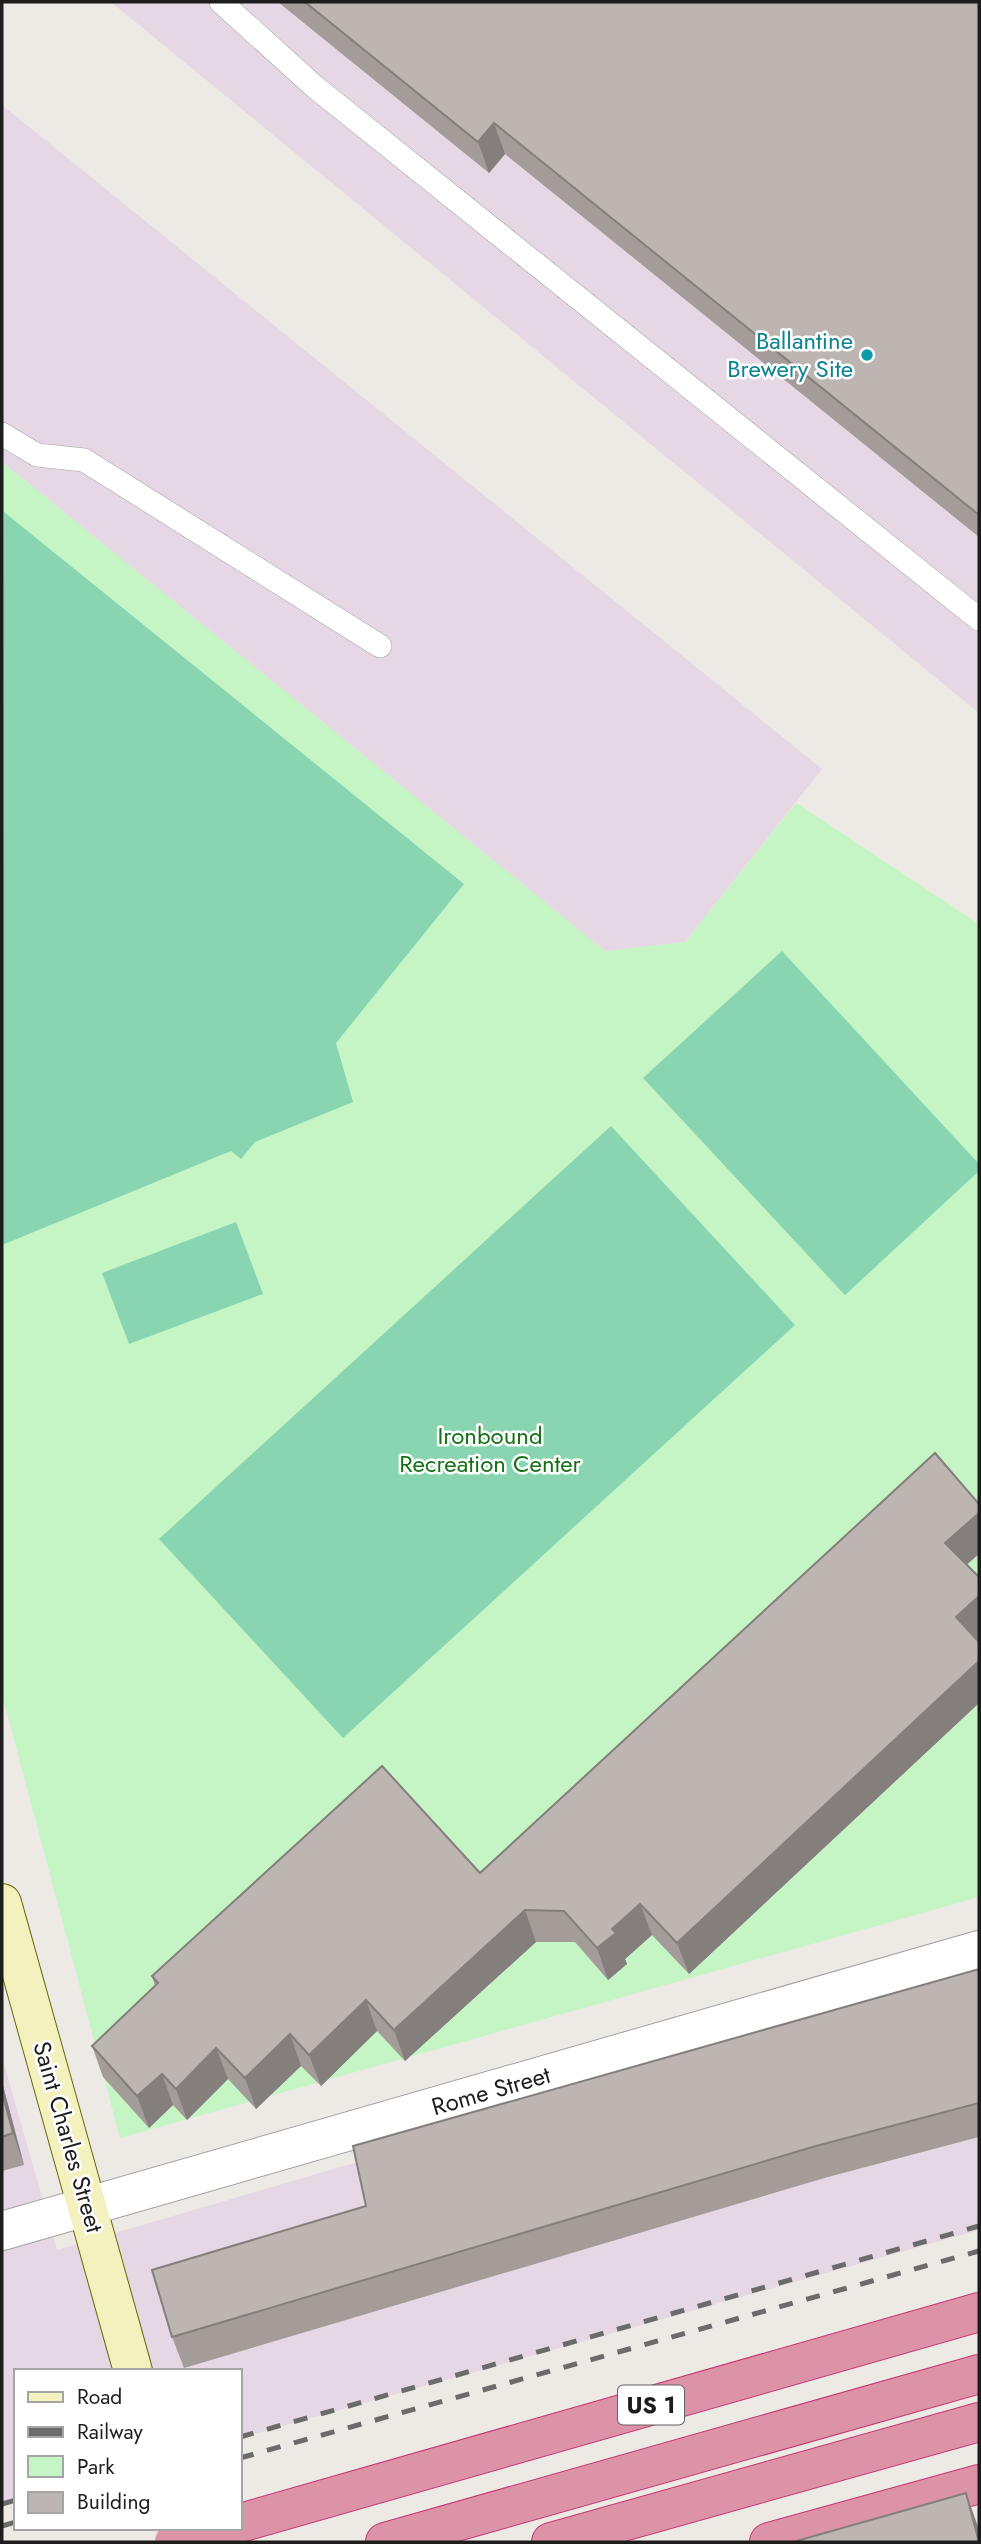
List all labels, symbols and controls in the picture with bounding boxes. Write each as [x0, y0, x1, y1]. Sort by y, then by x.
place label: Ballantine Brewery Site [727, 323, 853, 386]
marker: Ballantine Brewery Site [859, 347, 875, 363]
park label: Ironbound Recreation Center [399, 1418, 582, 1481]
street label: Saint Charles Street [24, 2037, 113, 2237]
street label: Rome Street [427, 2057, 555, 2124]
legend [14, 2369, 242, 2530]
text: Road [77, 2382, 122, 2412]
road number: US 1 [618, 2386, 684, 2424]
text: Railway [77, 2417, 143, 2447]
text: Park [77, 2452, 115, 2482]
text: Building [77, 2487, 150, 2517]

